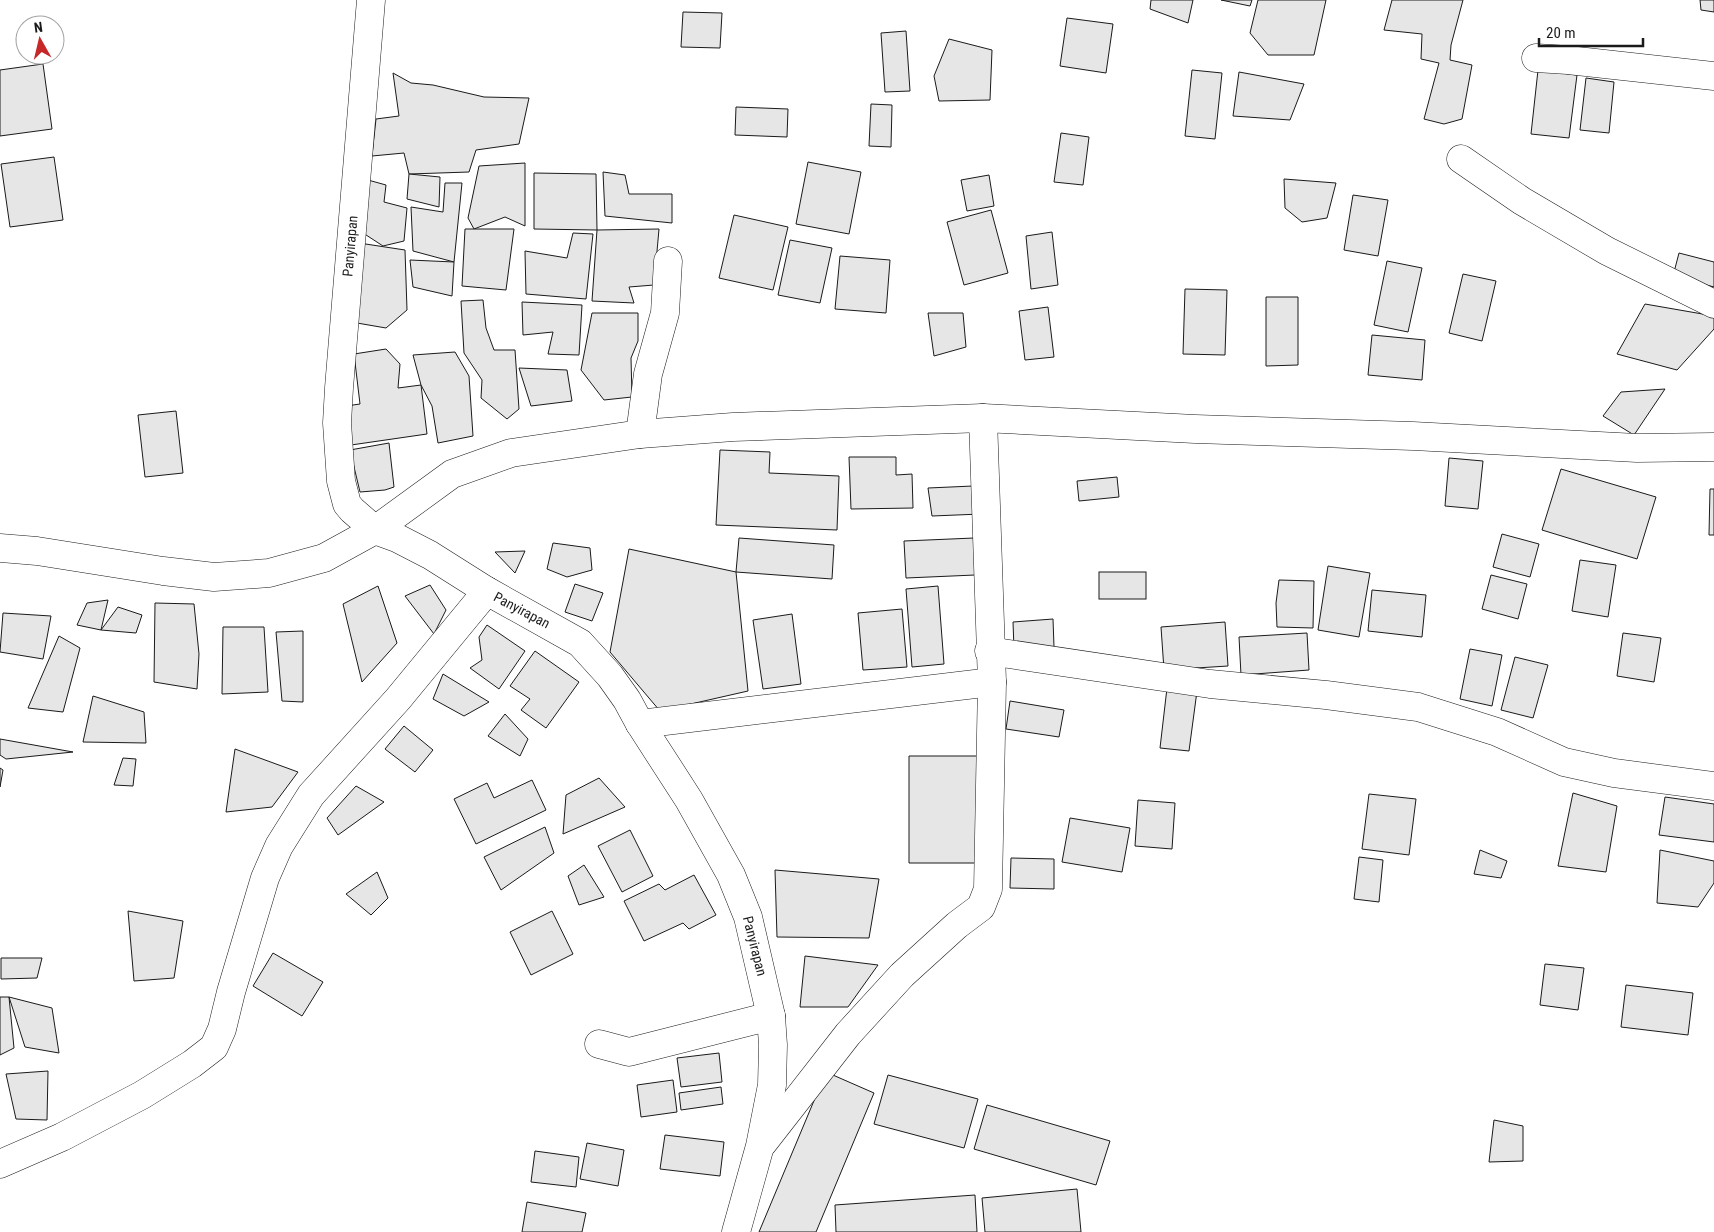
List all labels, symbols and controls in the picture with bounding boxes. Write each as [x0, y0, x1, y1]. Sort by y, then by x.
north arrow [15, 15, 65, 65]
scale bar [1539, 15, 1643, 47]
text: N [33, 19, 44, 36]
text: 20 m [1546, 24, 1576, 42]
street label: Panyirapan [339, 215, 361, 277]
street label: Panyirapan [491, 589, 553, 631]
street label: Panyirapan [740, 914, 770, 978]

